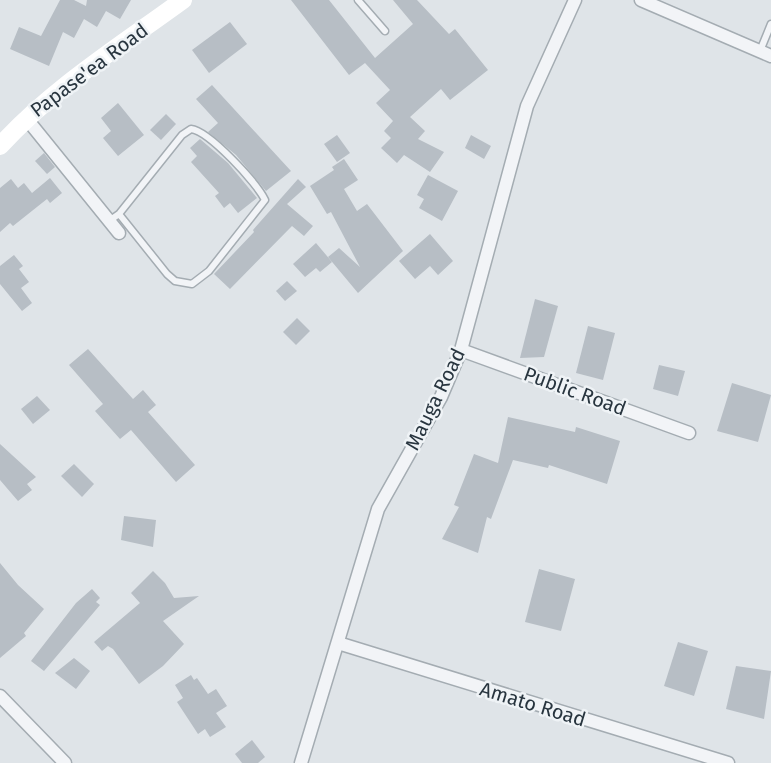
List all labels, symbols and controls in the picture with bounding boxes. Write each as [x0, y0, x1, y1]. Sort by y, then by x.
street label: Papase'ea Road [25, 18, 153, 122]
street label: Mauga Road [400, 344, 470, 454]
street label: Public Road [521, 361, 629, 421]
street label: Amato Road [477, 677, 589, 731]

